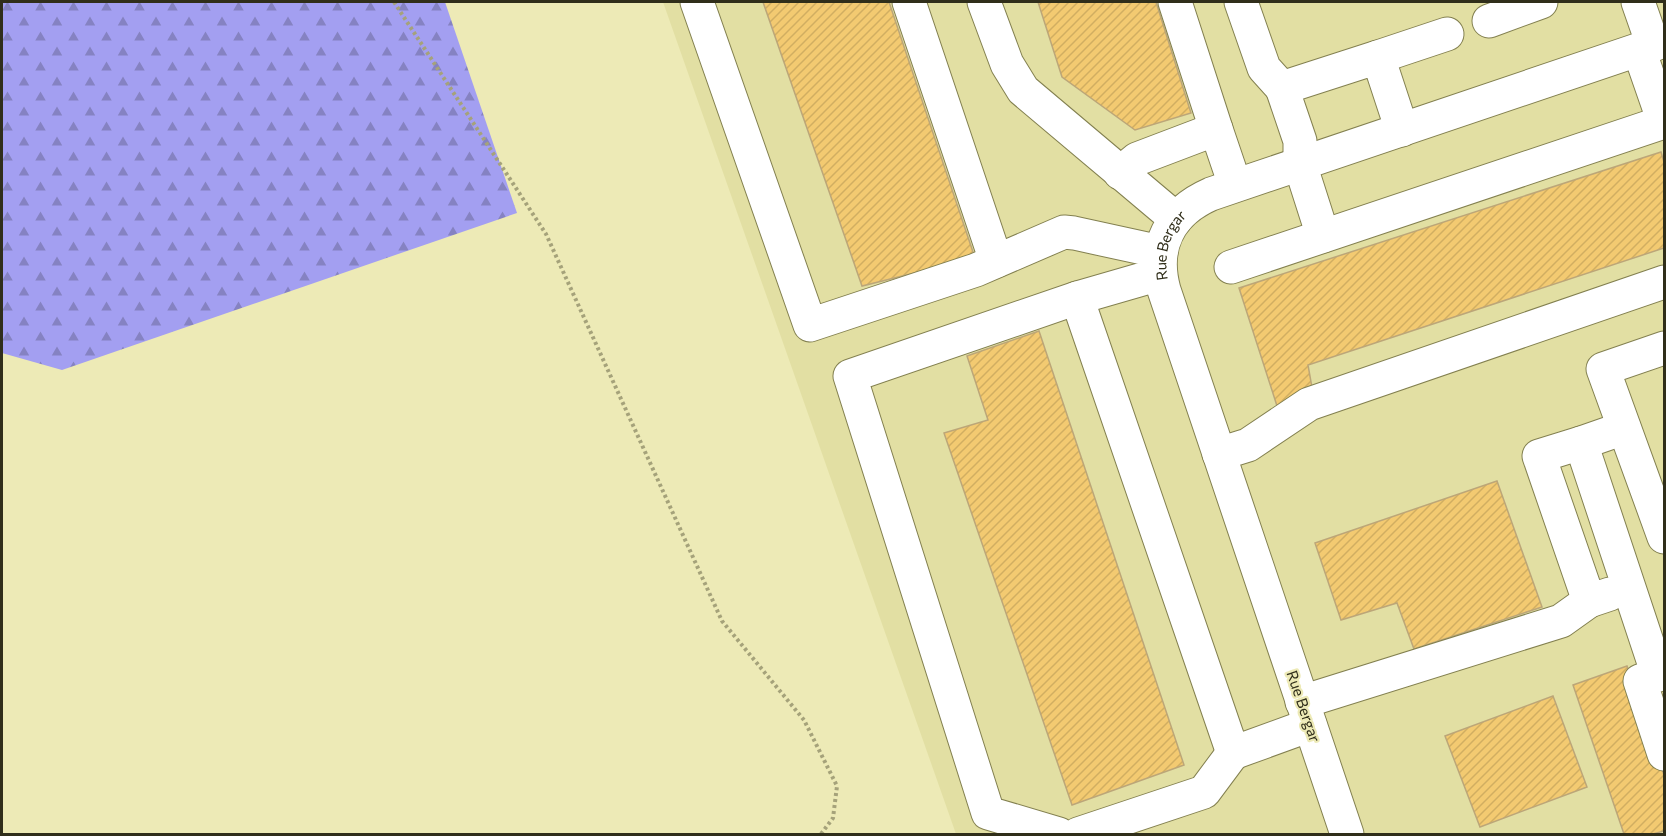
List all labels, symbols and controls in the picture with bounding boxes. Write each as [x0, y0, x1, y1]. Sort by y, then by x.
street label: Rue Bergar [1151, 206, 1189, 282]
street label: Rue Bergar [1283, 668, 1325, 744]

